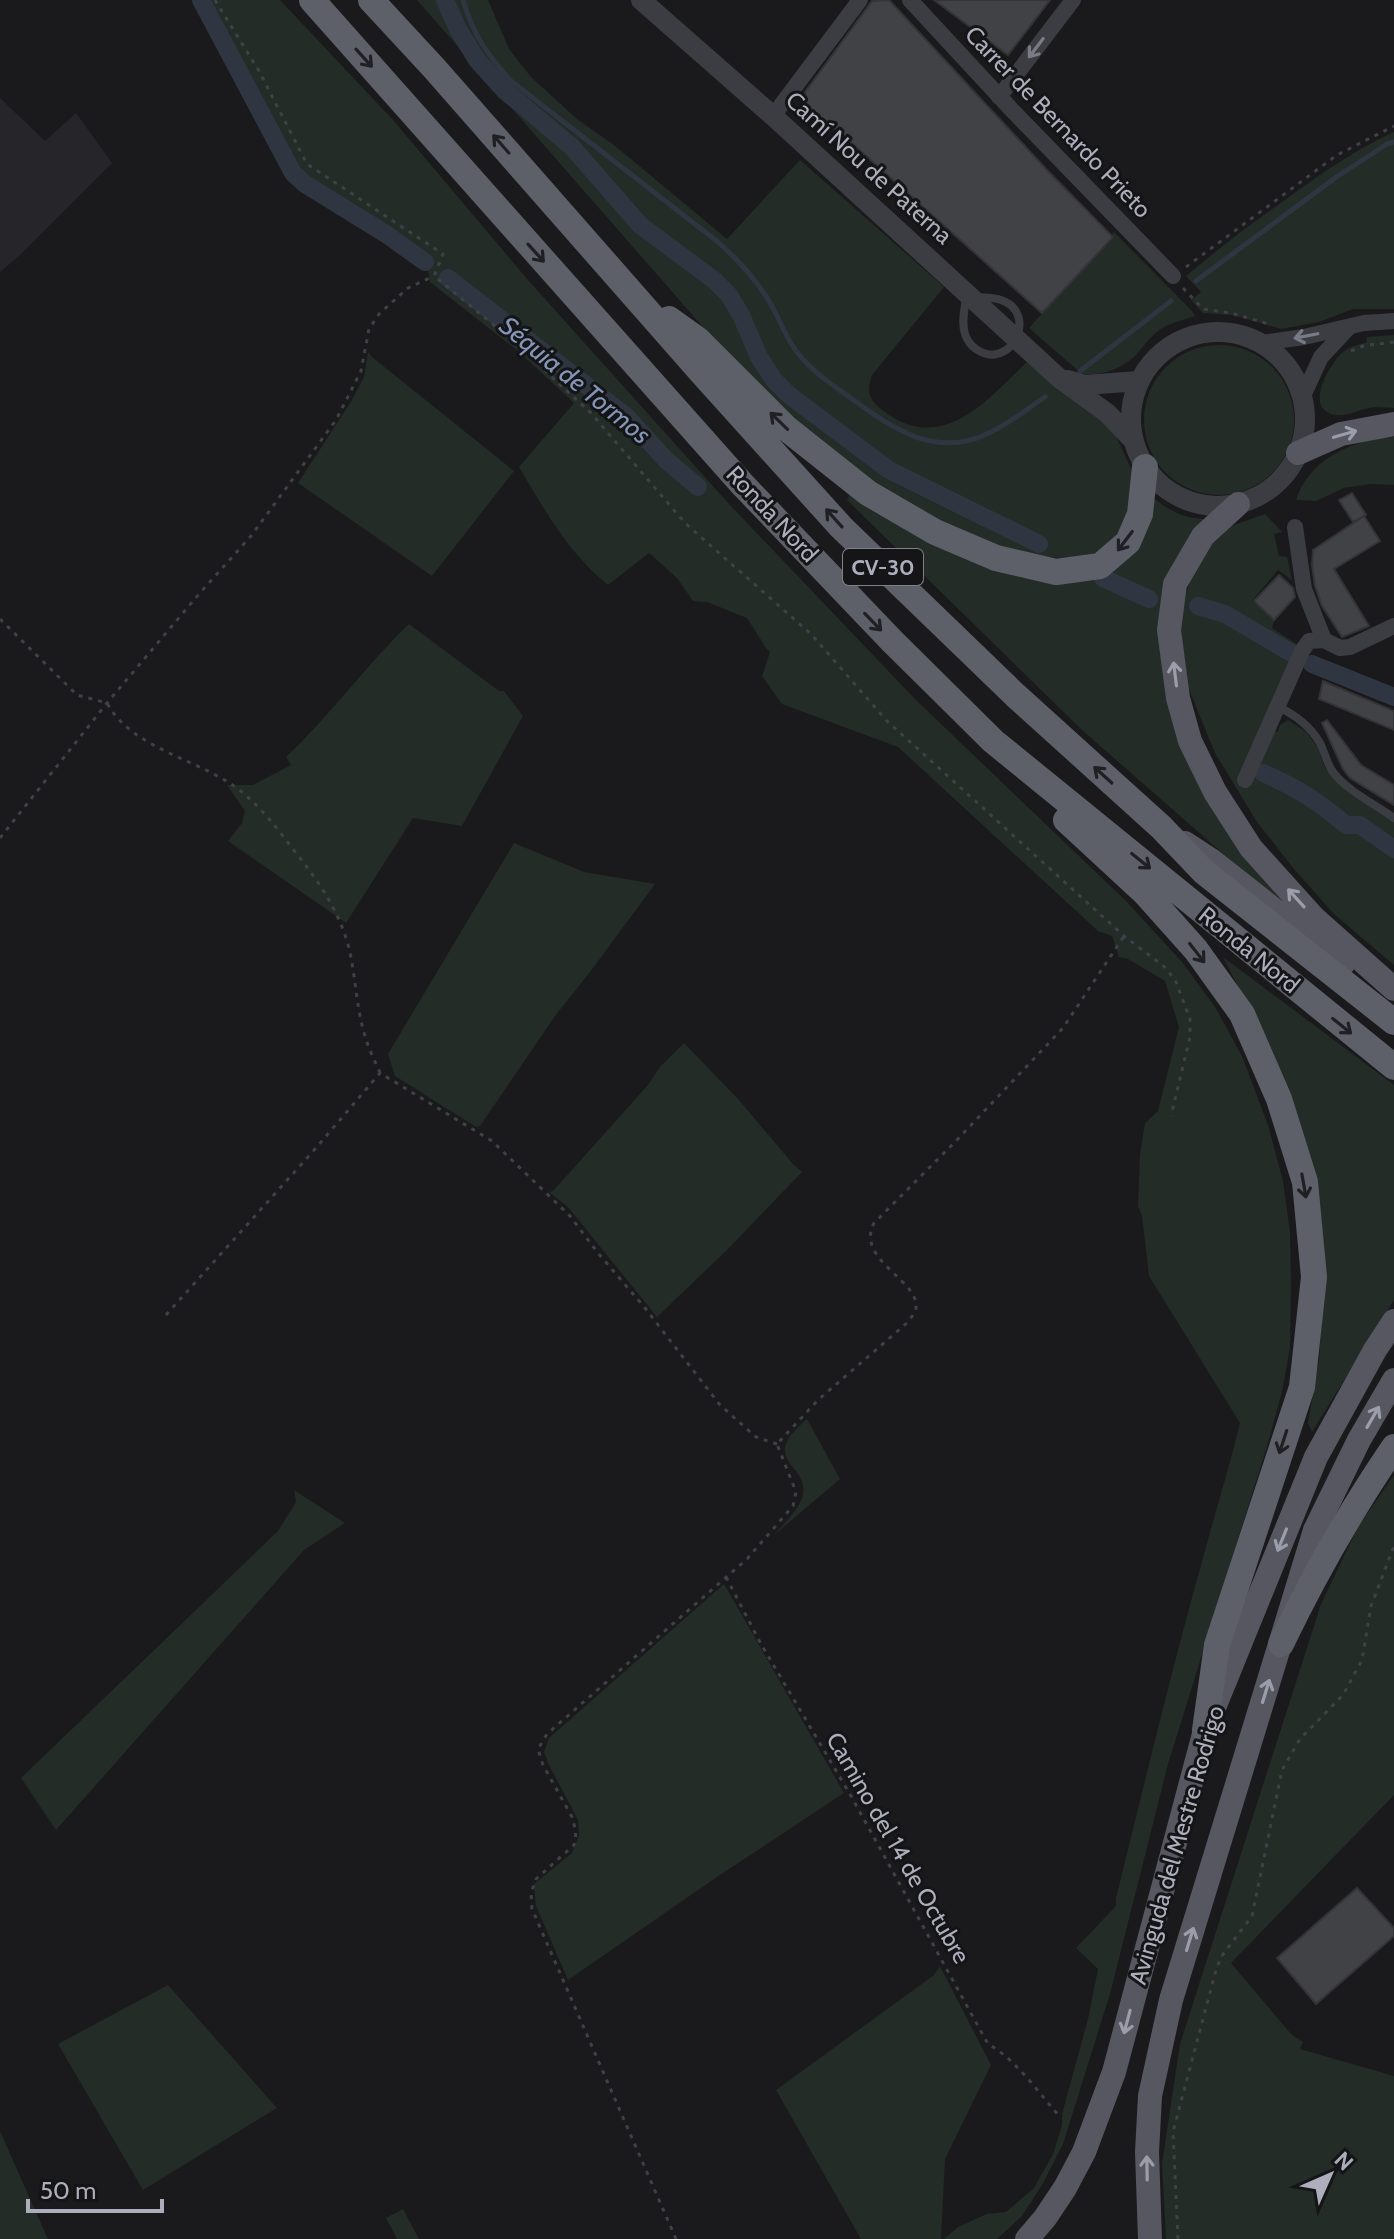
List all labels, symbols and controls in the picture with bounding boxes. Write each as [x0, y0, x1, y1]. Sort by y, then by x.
street label: Carrer de Bernardo Prieto [959, 20, 1158, 224]
one-way arrow [1027, 37, 1044, 58]
one-way arrow [354, 48, 372, 68]
street label: Camí Nou de Paterna [780, 85, 959, 250]
one-way arrow [492, 134, 510, 154]
one-way arrow [527, 242, 545, 262]
water label: Séquia de Tormos [493, 309, 657, 451]
one-way arrow [1293, 330, 1319, 345]
one-way arrow [770, 412, 789, 431]
one-way arrow [1332, 426, 1357, 440]
street label: Ronda Nord [720, 459, 824, 568]
one-way arrow [825, 509, 843, 529]
one-way arrow [1116, 530, 1134, 551]
road number: CV-30 [843, 549, 923, 585]
one-way arrow [864, 612, 883, 632]
one-way arrow [1167, 661, 1182, 687]
one-way arrow [1093, 765, 1113, 784]
one-way arrow [1130, 852, 1150, 870]
one-way arrow [1287, 888, 1306, 909]
street label: Ronda Nord [1193, 900, 1306, 999]
one-way arrow [1188, 942, 1206, 963]
one-way arrow [1331, 1017, 1351, 1035]
one-way arrow [1297, 1173, 1312, 1199]
one-way arrow [1365, 1406, 1381, 1429]
one-way arrow [1275, 1430, 1290, 1455]
one-way arrow [1274, 1527, 1289, 1552]
one-way arrow [1259, 1678, 1274, 1704]
street label: Avinguda del Mestre Rodrigo [1123, 1702, 1230, 1988]
street label: Camino del 14 de Octubre [820, 1727, 976, 1968]
one-way arrow [1183, 1927, 1198, 1953]
one-way arrow [1119, 2008, 1134, 2034]
north arrow [1290, 2135, 1370, 2215]
text: N [1329, 2146, 1359, 2176]
one-way arrow [1139, 2155, 1155, 2182]
scale bar [28, 2163, 162, 2213]
text: 50 m [40, 2176, 96, 2205]

